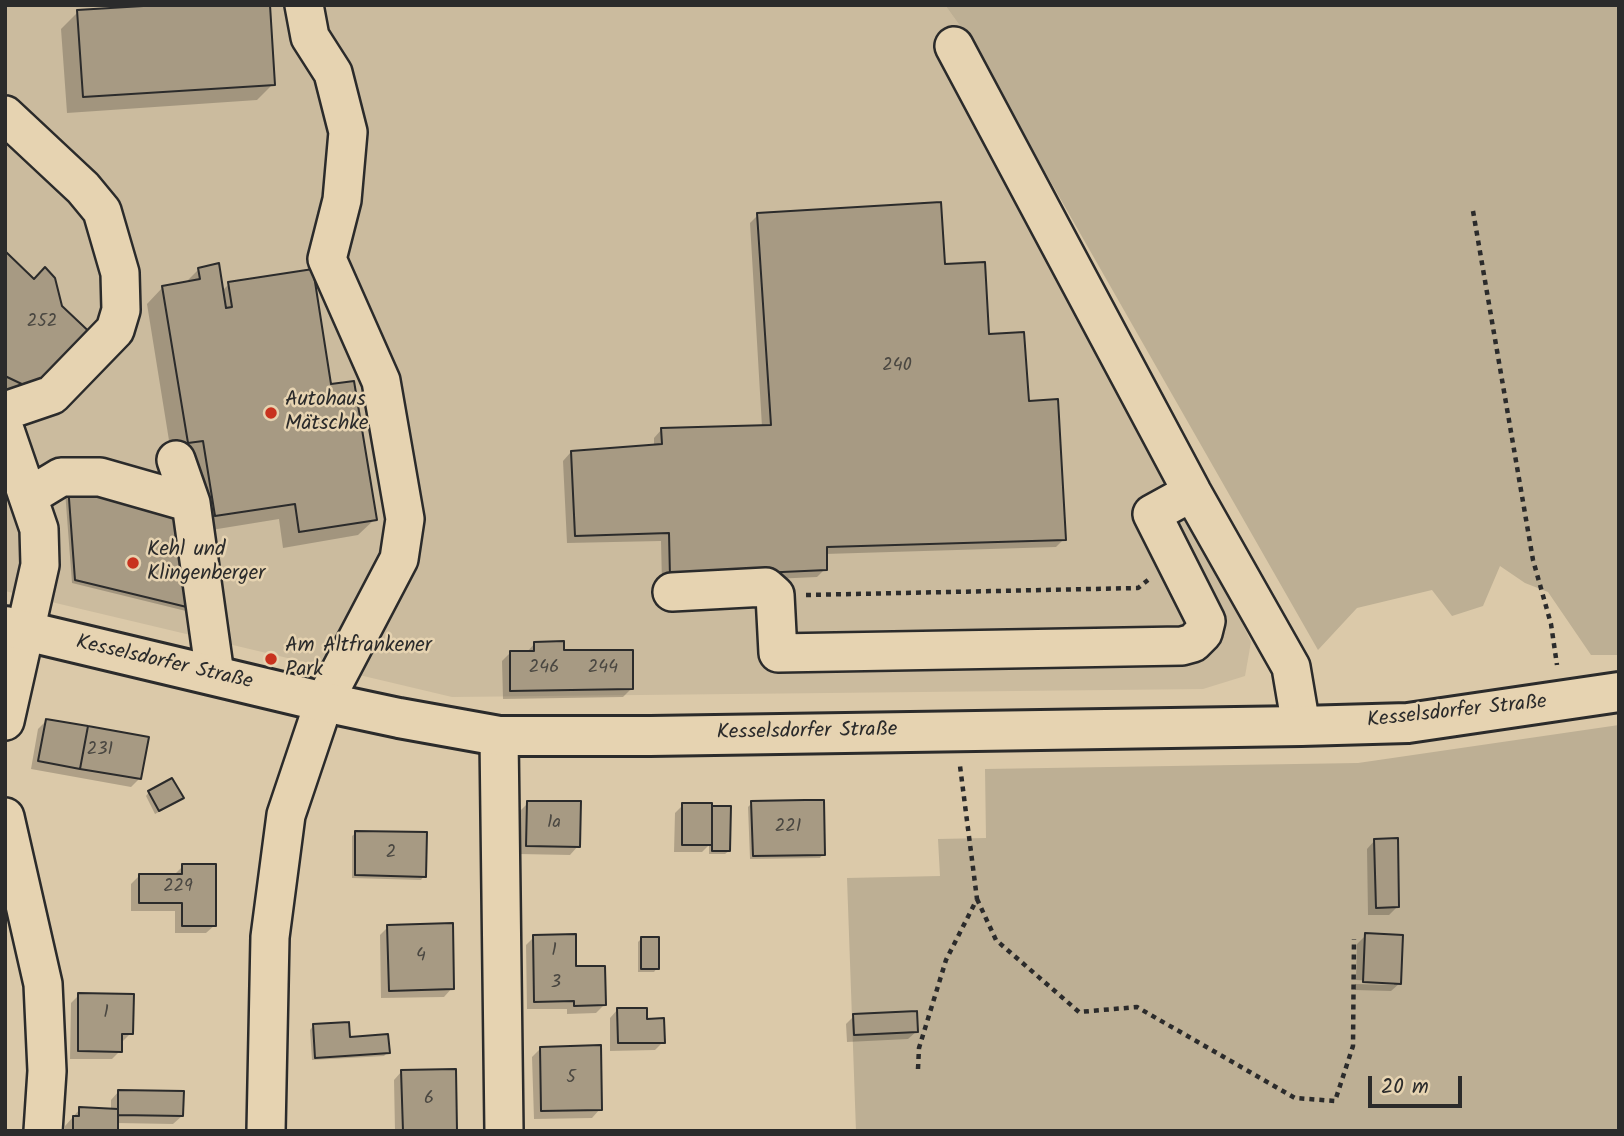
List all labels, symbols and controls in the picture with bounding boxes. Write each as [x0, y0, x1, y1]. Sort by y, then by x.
house number: 252 [27, 312, 57, 334]
house number: 240 [882, 356, 912, 378]
place label: Autohaus Mätschke [285, 388, 368, 438]
marker: Autohaus Mätschke [263, 405, 279, 421]
place label: Kehl und Klingenberger [147, 538, 265, 588]
marker: Kehl und Klingenberger [125, 555, 141, 571]
street label: Kesselsdorfer Straße [73, 631, 255, 697]
place label: Am Altfrankener Park [285, 634, 432, 684]
marker: Am Altfrankener Park [263, 651, 279, 667]
house number: 246 [529, 658, 559, 680]
house number: 244 [588, 658, 618, 680]
street label: Kesselsdorfer Straße [1366, 691, 1548, 735]
street label: Kesselsdorfer Straße [716, 719, 898, 747]
house number: 231 [87, 740, 113, 762]
house number: 1a [547, 813, 561, 835]
house number: 221 [775, 817, 801, 839]
house number: 2 [386, 843, 396, 865]
house number: 229 [163, 877, 193, 899]
house number: 1 [551, 941, 557, 963]
house number: 4 [416, 946, 426, 968]
house number: 3 [551, 973, 561, 995]
house number: 1 [103, 1003, 109, 1025]
scale bar [1372, 1062, 1466, 1106]
house number: 5 [566, 1068, 576, 1090]
text: 20 m [1381, 1071, 1429, 1104]
house number: 6 [424, 1089, 434, 1111]

